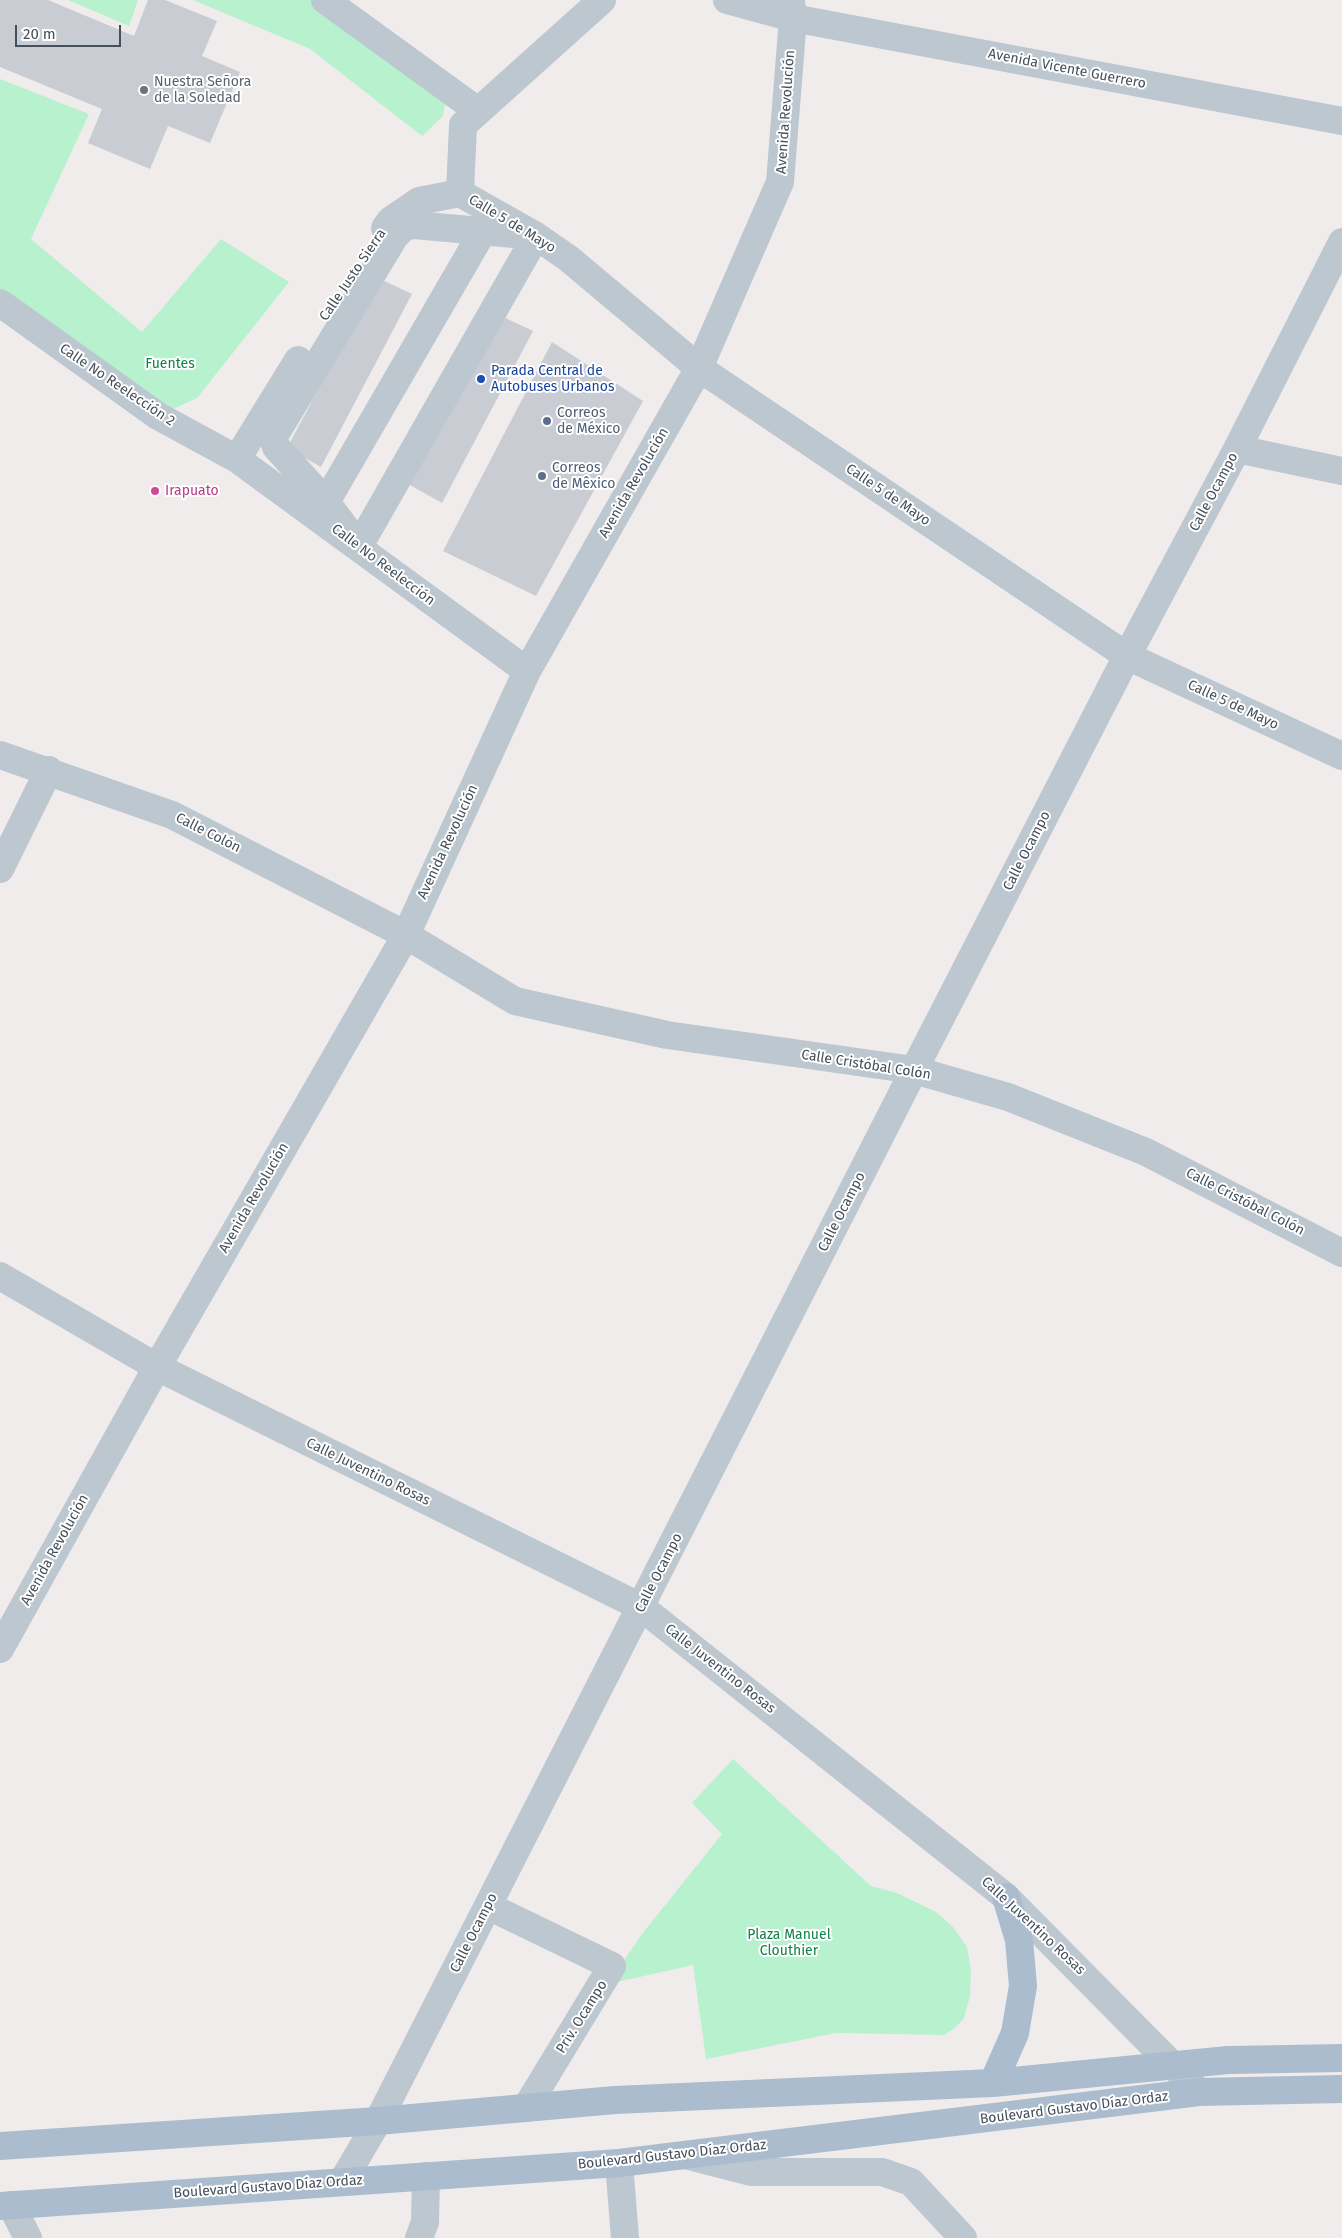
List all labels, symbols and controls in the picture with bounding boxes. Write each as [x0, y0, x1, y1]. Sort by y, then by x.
scale bar [18, 15, 124, 47]
text: 20 m [23, 25, 56, 43]
street label: Avenida Vicente Guerrero [987, 45, 1147, 93]
street label: Avenida Revolución [773, 49, 799, 175]
place label: Nuestra Señora de la Soledad [154, 74, 251, 106]
marker: Nuestra Señora de la Soledad [138, 84, 150, 96]
street label: Calle 5 de Mayo [466, 191, 558, 257]
street label: Calle Justo Sierra [316, 226, 390, 324]
street label: Calle No Reelección 2 [56, 340, 178, 430]
park label: Fuentes [145, 356, 195, 372]
place label: Parada Central de Autobuses Urbanos [491, 363, 614, 396]
marker: Parada Central de Autobuses Urbanos [475, 373, 487, 385]
place label: Correos de México [557, 405, 620, 438]
marker: Correos de México [541, 415, 553, 427]
street label: Avenida Revolución [596, 425, 672, 541]
street label: Calle Ocampo [1186, 450, 1242, 534]
place label: Correos de Mêxico [552, 460, 615, 492]
street label: Calle 5 de Mayo [843, 461, 933, 529]
marker: Correos de Mêxico [536, 470, 548, 482]
place label: Irapuato [165, 483, 219, 499]
marker: Irapuato [149, 485, 161, 497]
street label: Calle No Reelección [328, 521, 438, 609]
street label: Calle 5 de Mayo [1185, 677, 1281, 733]
street label: Avenida Revolución [414, 782, 482, 902]
street label: Calle Ocampo [1000, 808, 1054, 894]
street label: Calle Colón [173, 809, 243, 857]
street label: Calle Cristóbal Colón [800, 1046, 932, 1084]
street label: Avenida Revolución [216, 1140, 292, 1256]
street label: Calle Cristóbal Colón [1183, 1165, 1307, 1239]
street label: Calle Ocampo [815, 1169, 869, 1255]
street label: Calle Juventino Rosas [303, 1435, 433, 1509]
street label: Avenida Revolución [17, 1492, 93, 1608]
street label: Calle Ocampo [632, 1530, 686, 1616]
street label: Calle Juventino Rosas [661, 1621, 779, 1717]
street label: Calle Juventino Rosas [978, 1874, 1088, 1978]
street label: Calle Ocampo [447, 1890, 501, 1976]
park label: Plaza Manuel Clouthier [747, 1927, 831, 1960]
street label: Priv. Ocampo [553, 1977, 611, 2057]
street label: Boulevard Gustavo Díaz Ordaz [979, 2088, 1169, 2128]
street label: Boulevard Gustavo Díaz Ordaz [577, 2137, 767, 2173]
street label: Boulevard Gustavo Díaz Ordaz [173, 2172, 363, 2202]

